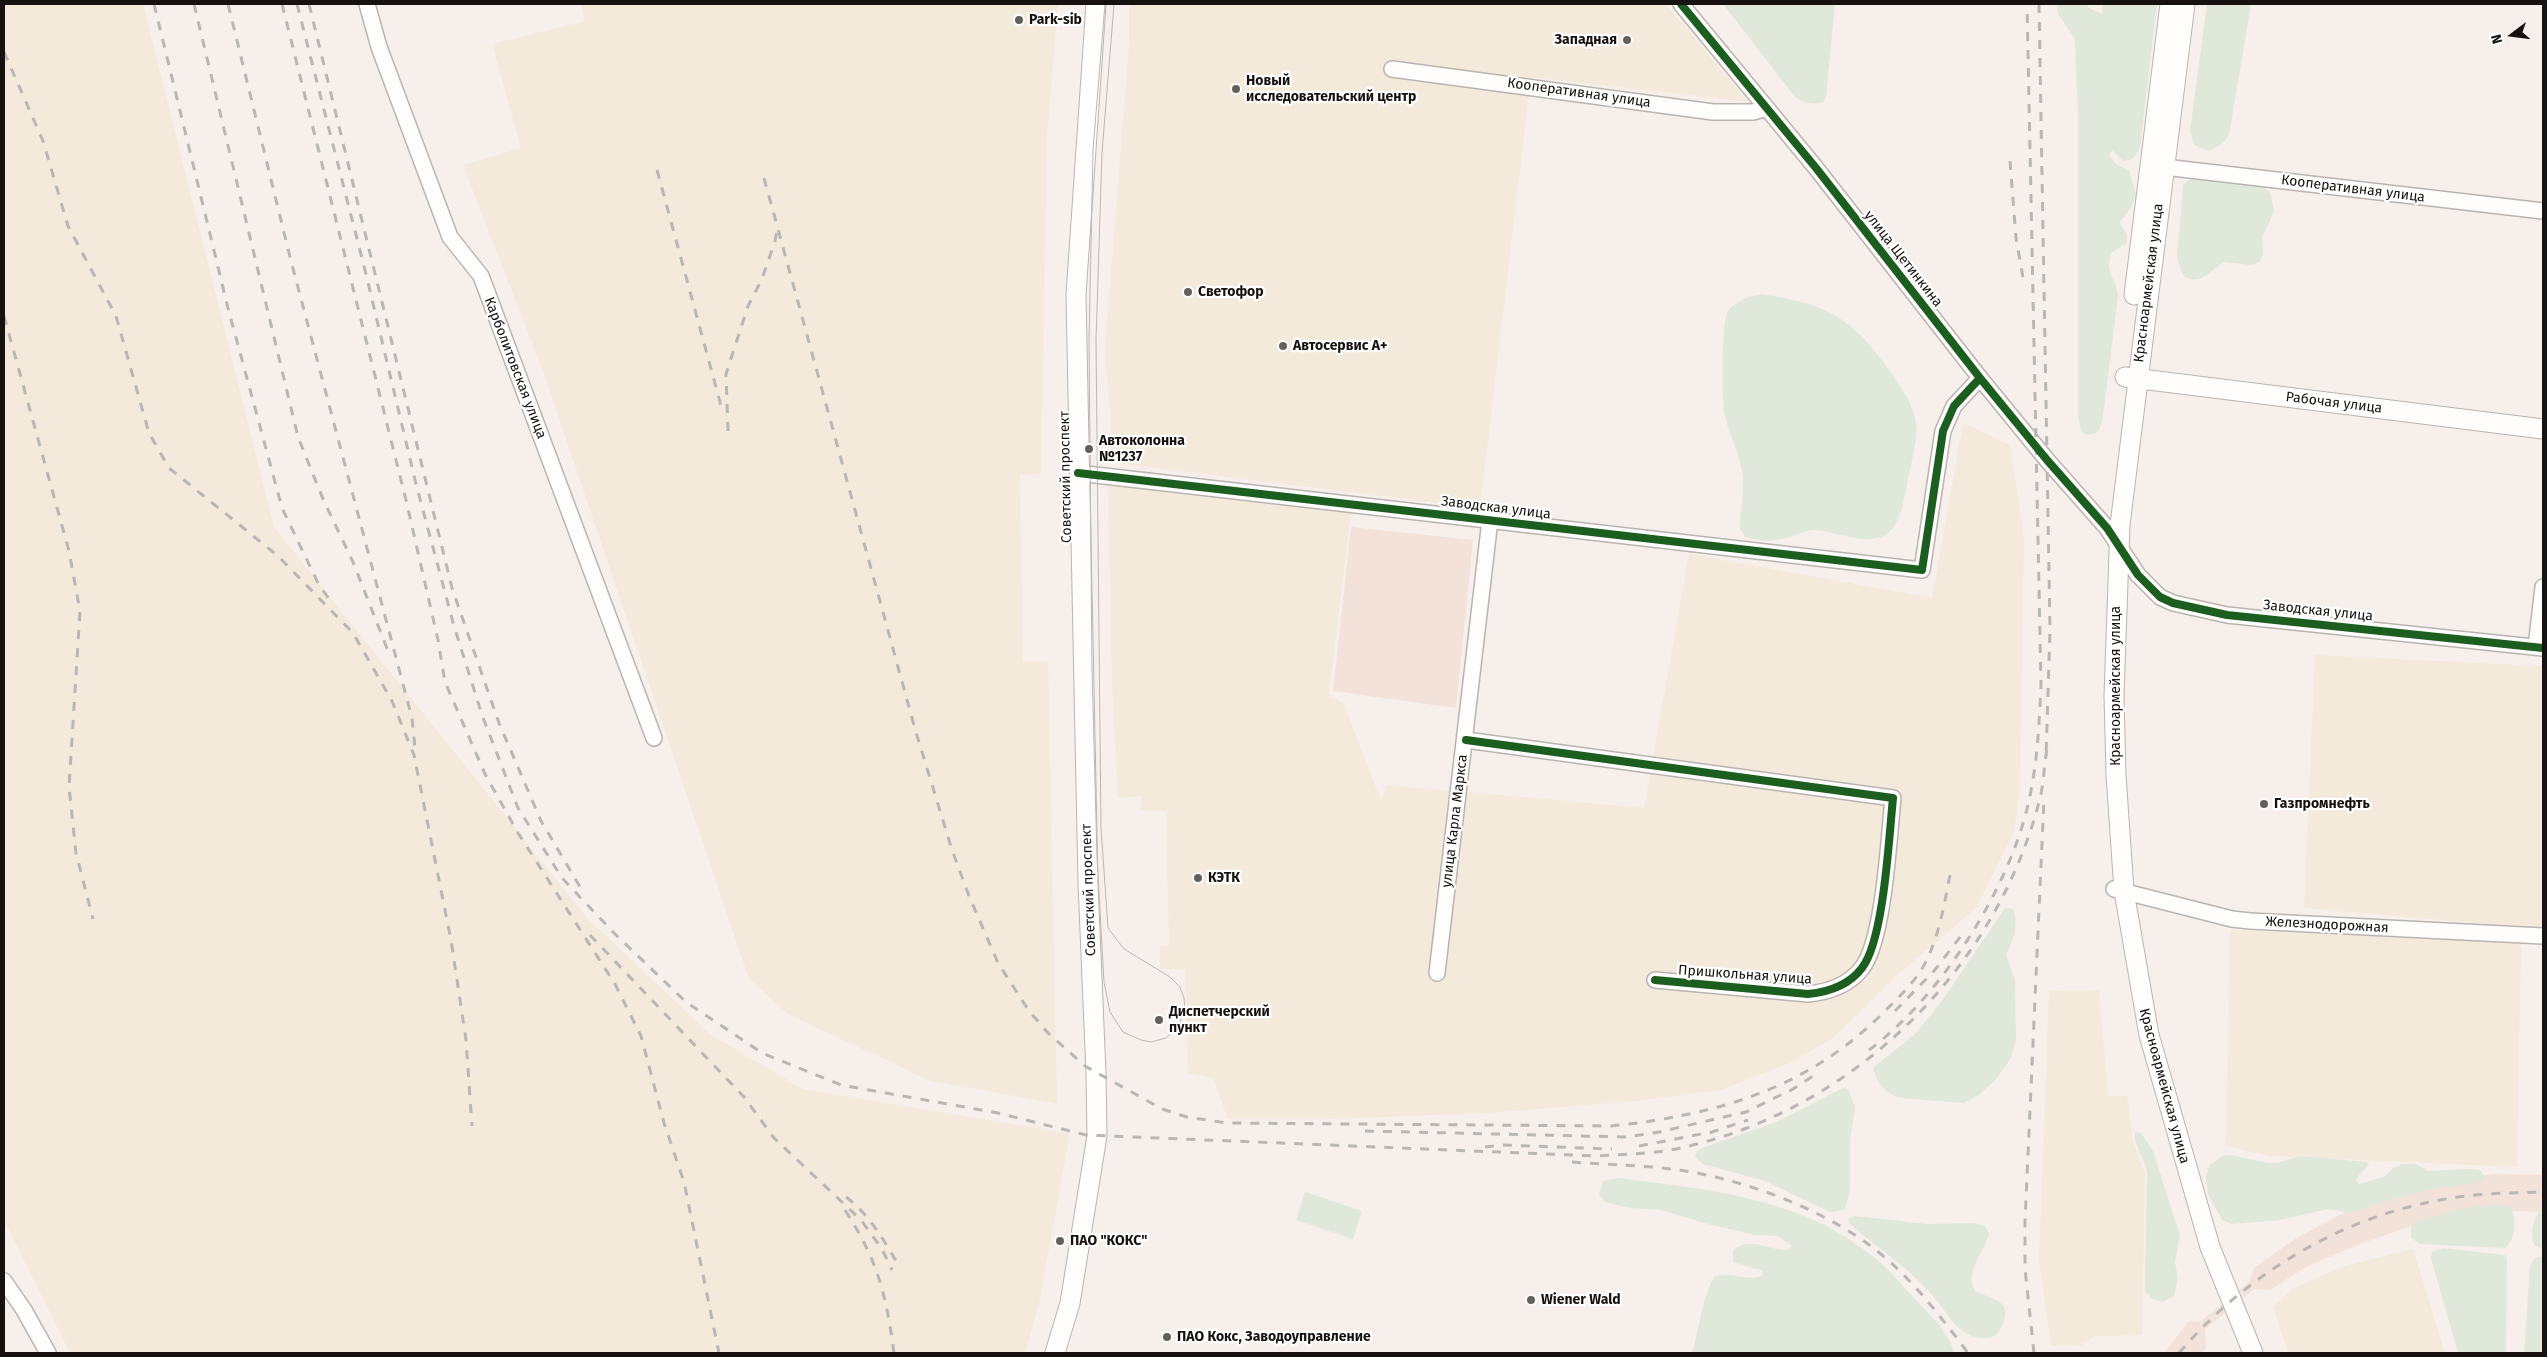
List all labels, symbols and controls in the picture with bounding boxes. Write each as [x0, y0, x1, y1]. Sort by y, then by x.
north arrow [2487, 10, 2537, 60]
place label: Park-sib [1029, 12, 1082, 28]
marker: Park-sib [1013, 14, 1025, 26]
place label: Западная [1554, 32, 1617, 48]
text: N [2488, 32, 2506, 46]
marker: Западная [1621, 34, 1633, 46]
place label: Новый исследовательский центр [1246, 73, 1416, 105]
street label: Кооперативная улица [1506, 75, 1652, 111]
marker: Новый исследовательский центр [1230, 83, 1242, 95]
street label: Кооперативная улица [2280, 172, 2426, 206]
street label: Красноармейская улица [2131, 202, 2167, 364]
street label: улица Щетинкина [1860, 208, 1946, 310]
place label: Светофор [1198, 284, 1264, 300]
marker: Светофор [1182, 286, 1194, 298]
street label: Карболитовская улица [480, 295, 550, 441]
place label: Автосервис А+ [1293, 338, 1387, 354]
marker: Автосервис А+ [1277, 340, 1289, 352]
street label: Рабочая улица [2285, 389, 2383, 417]
street label: Советский проспект [1056, 411, 1076, 543]
place label: Автоколонна №1237 [1099, 433, 1185, 466]
marker: Автоколонна №1237 [1083, 443, 1095, 455]
street label: Заводская улица [1440, 493, 1552, 523]
street label: Заводская улица [2262, 597, 2374, 625]
street label: Красноармейская улица [2108, 606, 2124, 766]
street label: улица Карла Маркса [1438, 753, 1472, 889]
place label: Газпромнефть [2274, 796, 2370, 812]
marker: Газпромнефть [2258, 798, 2270, 810]
street label: Советский проспект [1078, 824, 1100, 956]
place label: КЭТК [1208, 870, 1240, 886]
marker: КЭТК [1192, 872, 1204, 884]
street label: Железнодорожная [2265, 913, 2389, 937]
street label: Пришкольная улица [1678, 962, 1812, 988]
place label: Диспетчерский пункт [1169, 1004, 1270, 1036]
street label: Красноармейская улица [2135, 1006, 2193, 1166]
marker: Диспетчерский пункт [1153, 1014, 1165, 1026]
place label: ПАО "КОКС" [1070, 1233, 1147, 1249]
marker: ПАО "КОКС" [1054, 1235, 1066, 1247]
place label: Wiener Wald [1541, 1292, 1621, 1308]
marker: Wiener Wald [1525, 1294, 1537, 1306]
place label: ПАО Кокс, Заводоуправление [1177, 1329, 1371, 1345]
marker: ПАО Кокс, Заводоуправление [1161, 1331, 1173, 1343]

